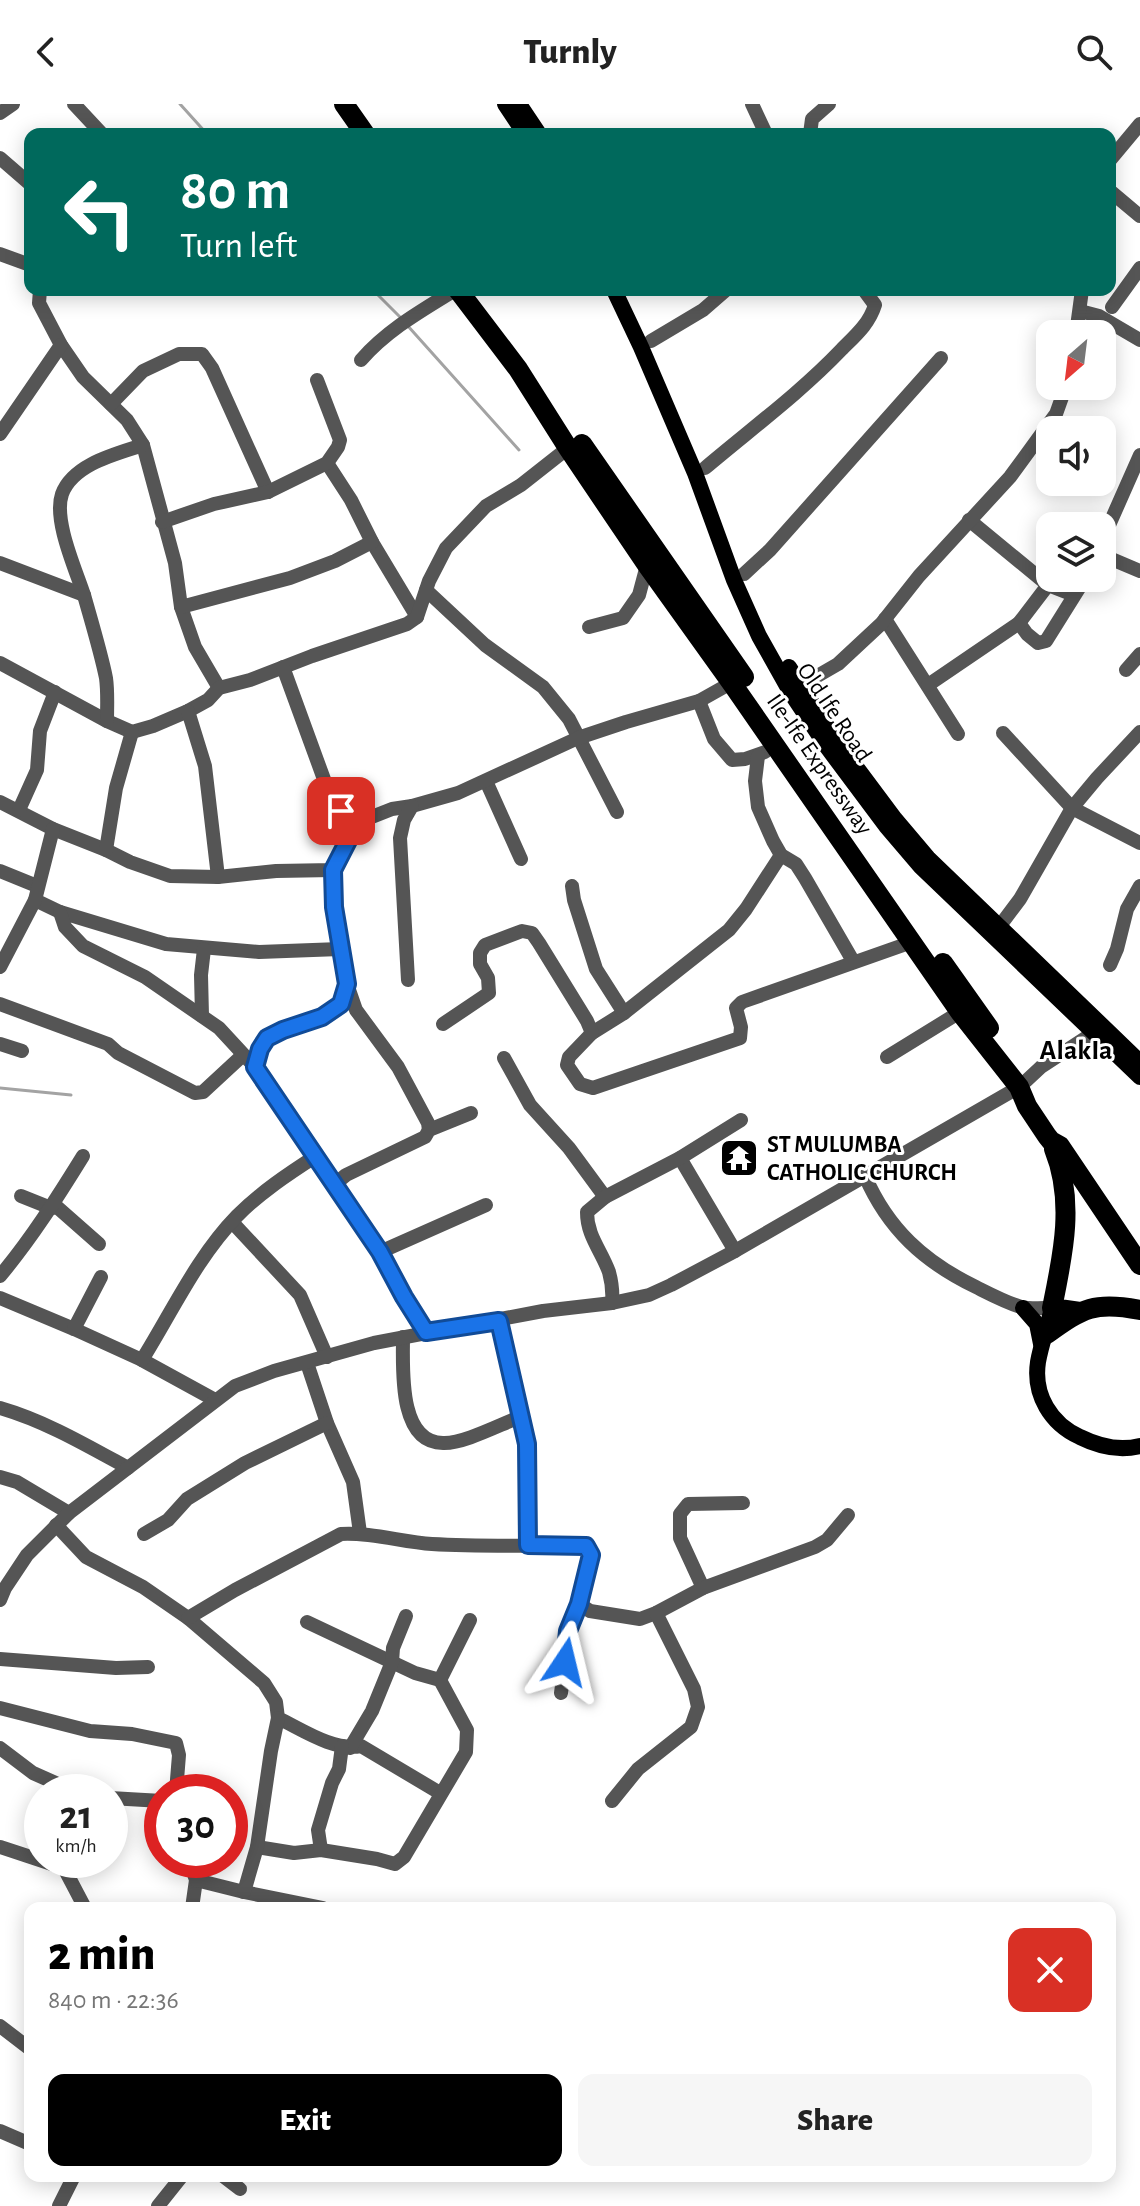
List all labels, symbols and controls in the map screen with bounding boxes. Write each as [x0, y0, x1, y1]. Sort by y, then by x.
icon: back [24, 30, 68, 74]
icon: search [1072, 30, 1116, 74]
text: Turnly [523, 34, 617, 70]
icon: left [48, 160, 152, 264]
text: 80 m [180, 163, 290, 219]
text: Turn left [180, 228, 297, 264]
north arrow [1036, 320, 1116, 400]
map controls [1036, 320, 1116, 592]
button: sound [1036, 416, 1116, 496]
button: layers [1036, 512, 1116, 592]
street label: Old Ife Road [792, 659, 876, 766]
street label: Ile-Ife Expressway [762, 690, 877, 839]
pin [307, 777, 375, 845]
icon: arrive [319, 789, 363, 833]
district label: AlakIa [1039, 1037, 1113, 1065]
place label: ST MULUMBA CATHOLIC CHURCH [767, 1133, 957, 1185]
temple icon: ST MULUMBA CATHOLIC CHURCH [718, 1137, 760, 1179]
position arrow [523, 1620, 607, 1704]
speed limit sign: 30 [144, 1774, 248, 1878]
text: 21 [59, 1796, 93, 1836]
text: km/h [55, 1836, 97, 1856]
button: close [1008, 1928, 1092, 2012]
text: 2 min [48, 1931, 156, 1979]
text: 840 m · 22:36 [48, 1987, 179, 2013]
button: Exit [48, 2074, 562, 2166]
button: Share [578, 2074, 1092, 2166]

